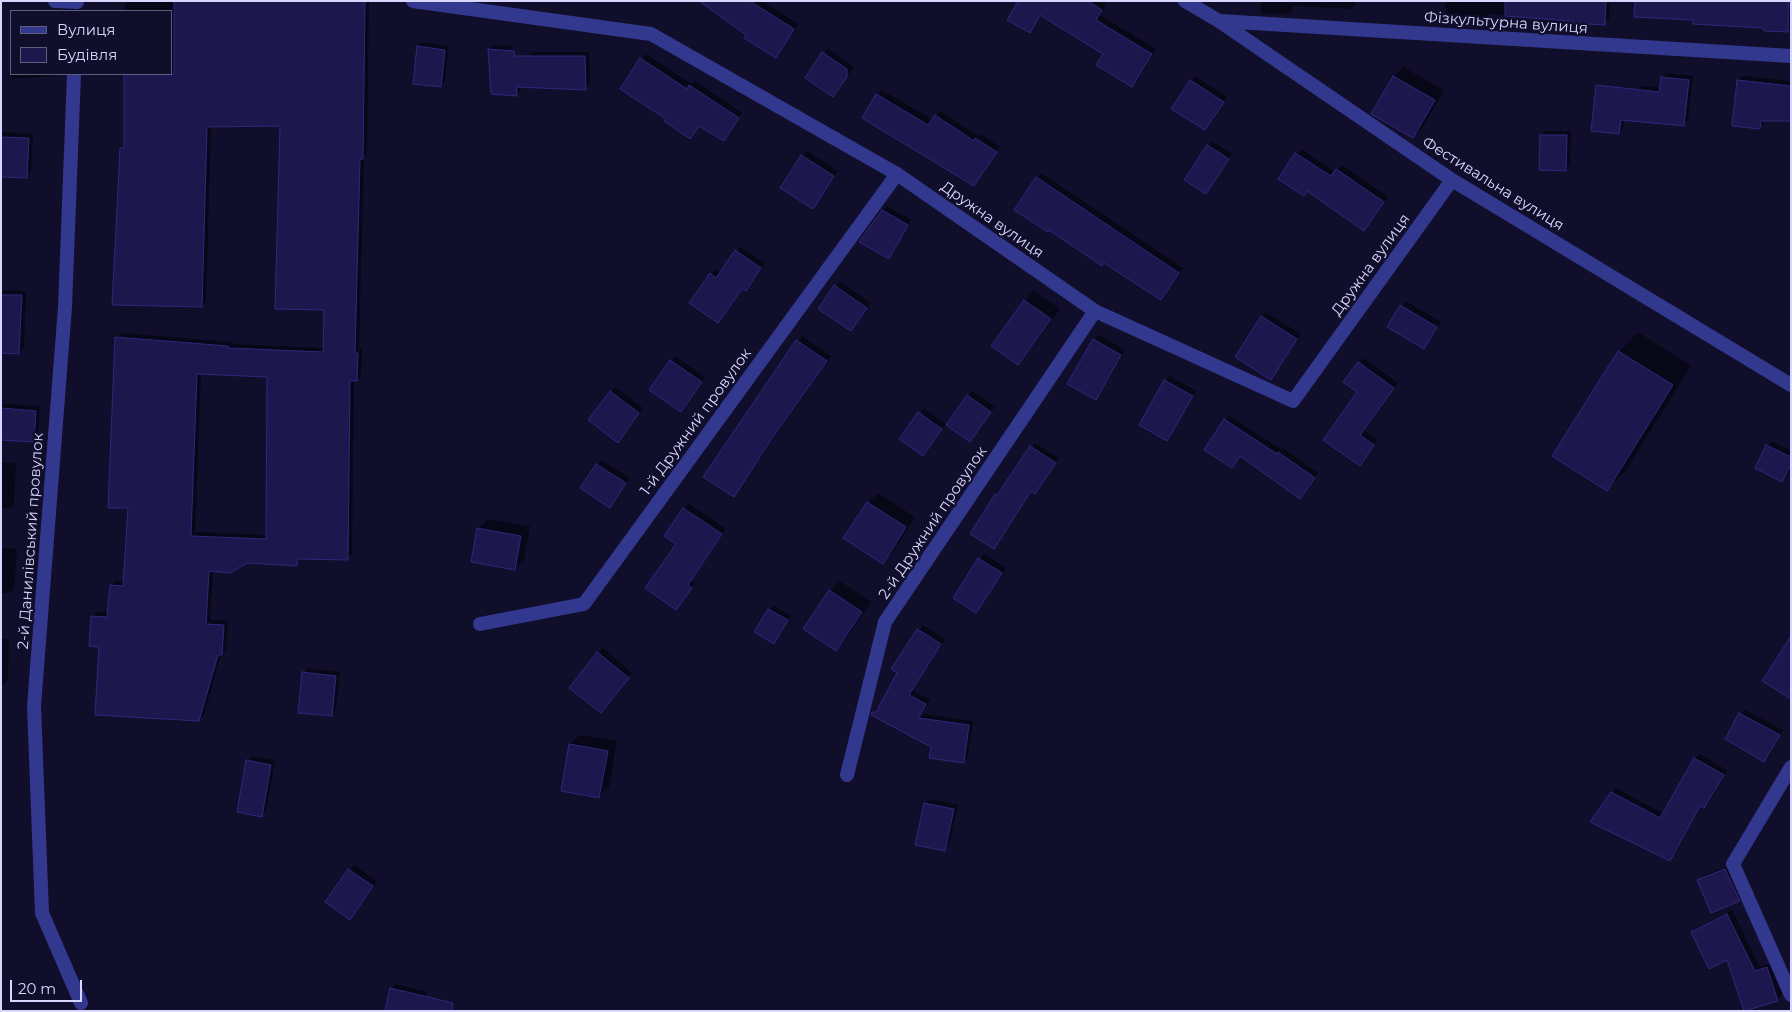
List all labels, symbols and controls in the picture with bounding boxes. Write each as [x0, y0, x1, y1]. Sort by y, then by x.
street label: Фізкультурна вулиця [1423, 8, 1589, 38]
legend [10, 10, 172, 75]
text: Вулиця [57, 20, 115, 39]
text: Будівля [57, 45, 117, 64]
street label: Фестивальна вулиця [1419, 133, 1567, 235]
street label: Дружна вулиця [937, 178, 1047, 262]
street label: Дружна вулиця [1328, 211, 1414, 319]
street label: 1-й Дружний провулок [637, 345, 755, 499]
street label: 2-й Данилівський провулок [14, 432, 48, 650]
street label: 2-й Дружний провулок [875, 443, 991, 603]
scale bar [12, 970, 85, 1002]
text: 20 m [18, 979, 56, 998]

